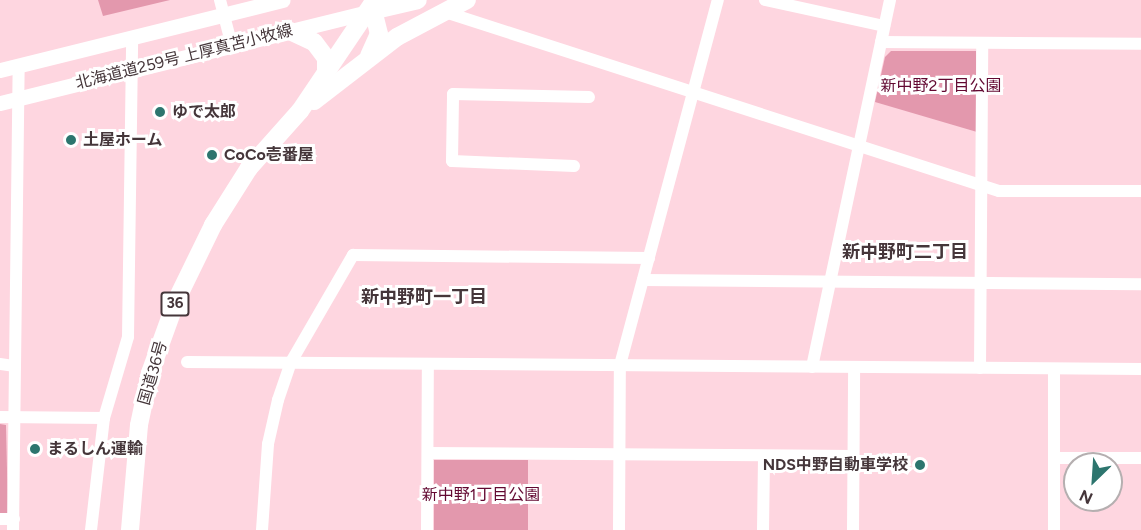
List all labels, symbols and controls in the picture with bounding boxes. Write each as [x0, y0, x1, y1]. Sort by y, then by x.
street label: 北海道道259号 上厚真苫小牧線 [73, 21, 295, 93]
park label: 新中野2丁目公園 [881, 76, 1001, 96]
place label: ゆで太郎 [172, 102, 236, 122]
marker: ゆで太郎 [153, 105, 167, 119]
place label: 土屋ホーム [83, 130, 163, 150]
marker: 土屋ホーム [64, 133, 78, 147]
place label: CoCo壱番屋 [224, 145, 314, 165]
marker: CoCo壱番屋 [205, 148, 219, 162]
district label: 新中野町二丁目 [842, 241, 968, 263]
district label: 新中野町一丁目 [361, 286, 487, 308]
road number: 36 [160, 292, 190, 316]
street label: 国道36号 [135, 339, 171, 407]
place label: まるしん運輸 [47, 439, 143, 459]
marker: まるしん運輸 [28, 442, 42, 456]
north arrow [1063, 452, 1123, 512]
place label: NDS中野自動車学校 [763, 455, 908, 475]
marker: NDS中野自動車学校 [913, 458, 927, 472]
park label: 新中野1丁目公園 [422, 485, 540, 505]
text: N [1076, 486, 1096, 508]

